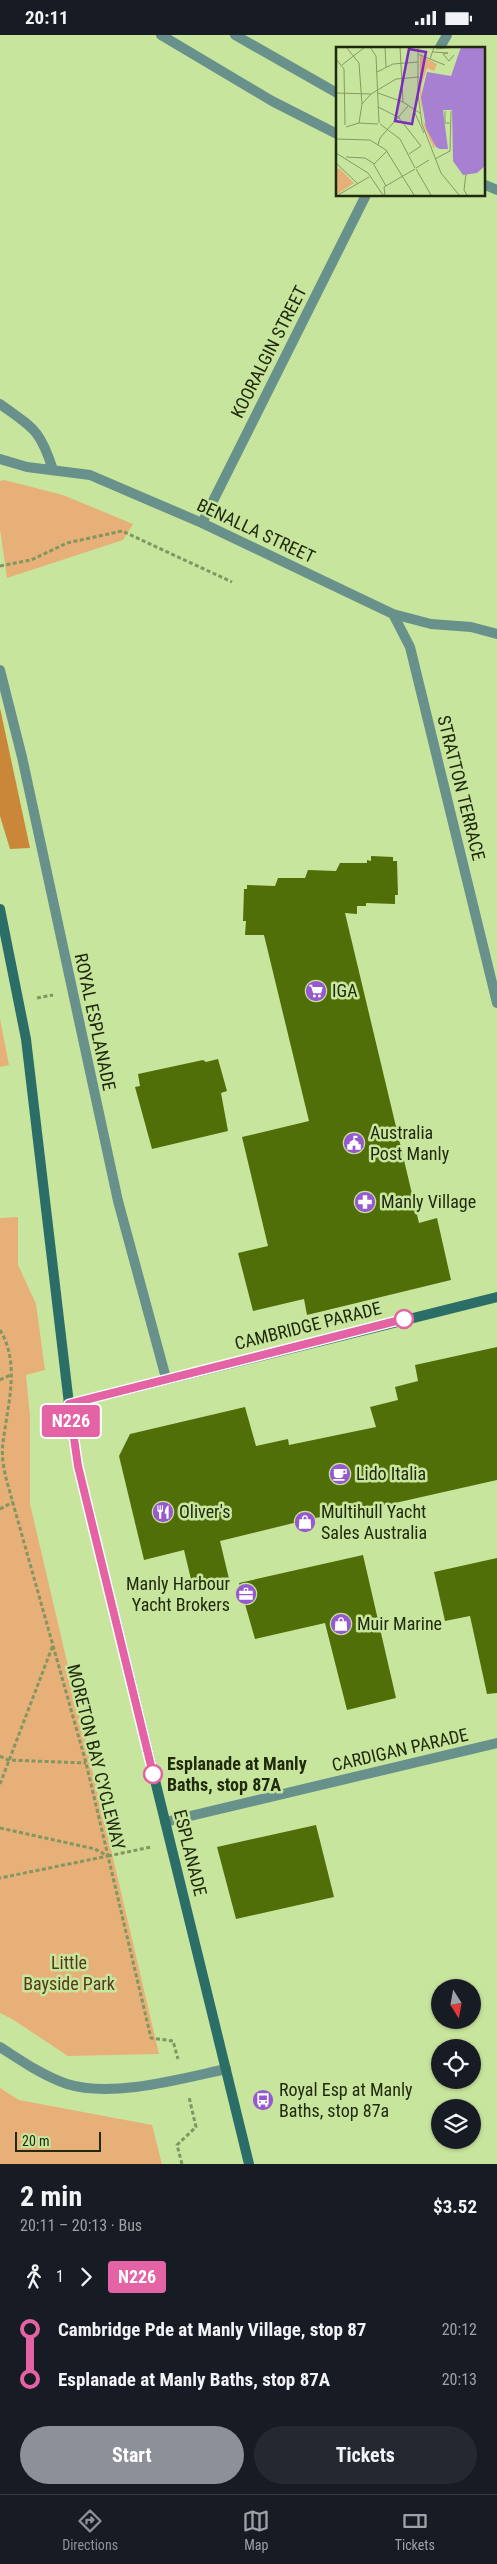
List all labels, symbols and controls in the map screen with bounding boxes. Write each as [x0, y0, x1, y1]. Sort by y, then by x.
text: 20:11 [25, 6, 69, 29]
inset map [336, 47, 484, 196]
street label: KOORALGIN STREET [226, 282, 311, 421]
street label: BENALLA STREET [194, 494, 319, 567]
street label: STRATTON TERRACE [433, 713, 490, 863]
street label: ROYAL ESPLANADE [71, 951, 120, 1093]
supermarket icon: IGA [304, 979, 328, 1003]
place label: IGA [332, 980, 358, 1001]
place label: Australia Post Manly [370, 1122, 450, 1164]
public building icon: Australia Post Manly [342, 1131, 366, 1155]
pharmacy icon: Manly Village [353, 1190, 377, 1214]
place label: Manly Village [381, 1191, 476, 1212]
street label: CAMBRIDGE PARADE [232, 1297, 383, 1354]
unlabelled marker [394, 1309, 414, 1329]
line badge: N226 [36, 1405, 106, 1437]
text: N226 [52, 1410, 90, 1431]
cafe icon: Lido Italia [328, 1462, 352, 1486]
place label: Lido Italia [356, 1463, 426, 1484]
restaurant icon: Oliver's [151, 1500, 175, 1524]
place label: Oliver's [179, 1501, 230, 1522]
place label: Multihull Yacht Sales Australia [321, 1501, 427, 1543]
shop icon: Multihull Yacht Sales Australia [293, 1510, 317, 1534]
place label: Manly Harbour Yacht Brokers [126, 1573, 231, 1615]
office icon: Manly Harbour Yacht Brokers [234, 1582, 258, 1606]
shop icon: Muir Marine [329, 1612, 353, 1636]
place label: Muir Marine [357, 1613, 442, 1634]
street label: MORETON BAY CYCLEWAY [63, 1662, 130, 1852]
street label: CARDIGAN PARADE [330, 1724, 470, 1775]
place label: Esplanade at Manly Baths, stop 87A [167, 1753, 307, 1795]
marker: Esplanade at Manly Baths, stop 87A [143, 1764, 163, 1784]
street label: ESPLANADE [170, 1808, 211, 1898]
park label: Little Bayside Park [23, 1952, 115, 1994]
north arrow [431, 1979, 481, 2029]
map controls [431, 1979, 481, 2149]
button: locate [431, 2039, 481, 2089]
place label: Royal Esp at Manly Baths, stop 87a [279, 2079, 413, 2121]
bus stop icon: Royal Esp at Manly Baths, stop 87a [251, 2088, 275, 2112]
button: layers [431, 2099, 481, 2149]
scale bar [15, 2129, 101, 2152]
text: 20 m [22, 2133, 50, 2149]
text: 2 min [20, 2180, 82, 2213]
text: $3.52 [433, 2195, 477, 2218]
text: 20:11 – 20:13 · Bus [20, 2216, 142, 2235]
icon: walk [20, 2263, 48, 2291]
icon: forward [72, 2263, 100, 2291]
text: N226 [118, 2266, 156, 2287]
text: 1 [56, 2267, 64, 2286]
text: Cambridge Pde at Manly Village, stop 87 [58, 2318, 366, 2341]
text: 20:12 [442, 2320, 477, 2339]
text: Esplanade at Manly Baths, stop 87A [58, 2368, 330, 2391]
text: 20:13 [442, 2370, 477, 2389]
button: Start [20, 2426, 244, 2484]
button: Tickets [254, 2426, 477, 2484]
tab: Directions [62, 2507, 118, 2553]
tab: Map [242, 2507, 270, 2553]
tab: Tickets [395, 2507, 435, 2553]

